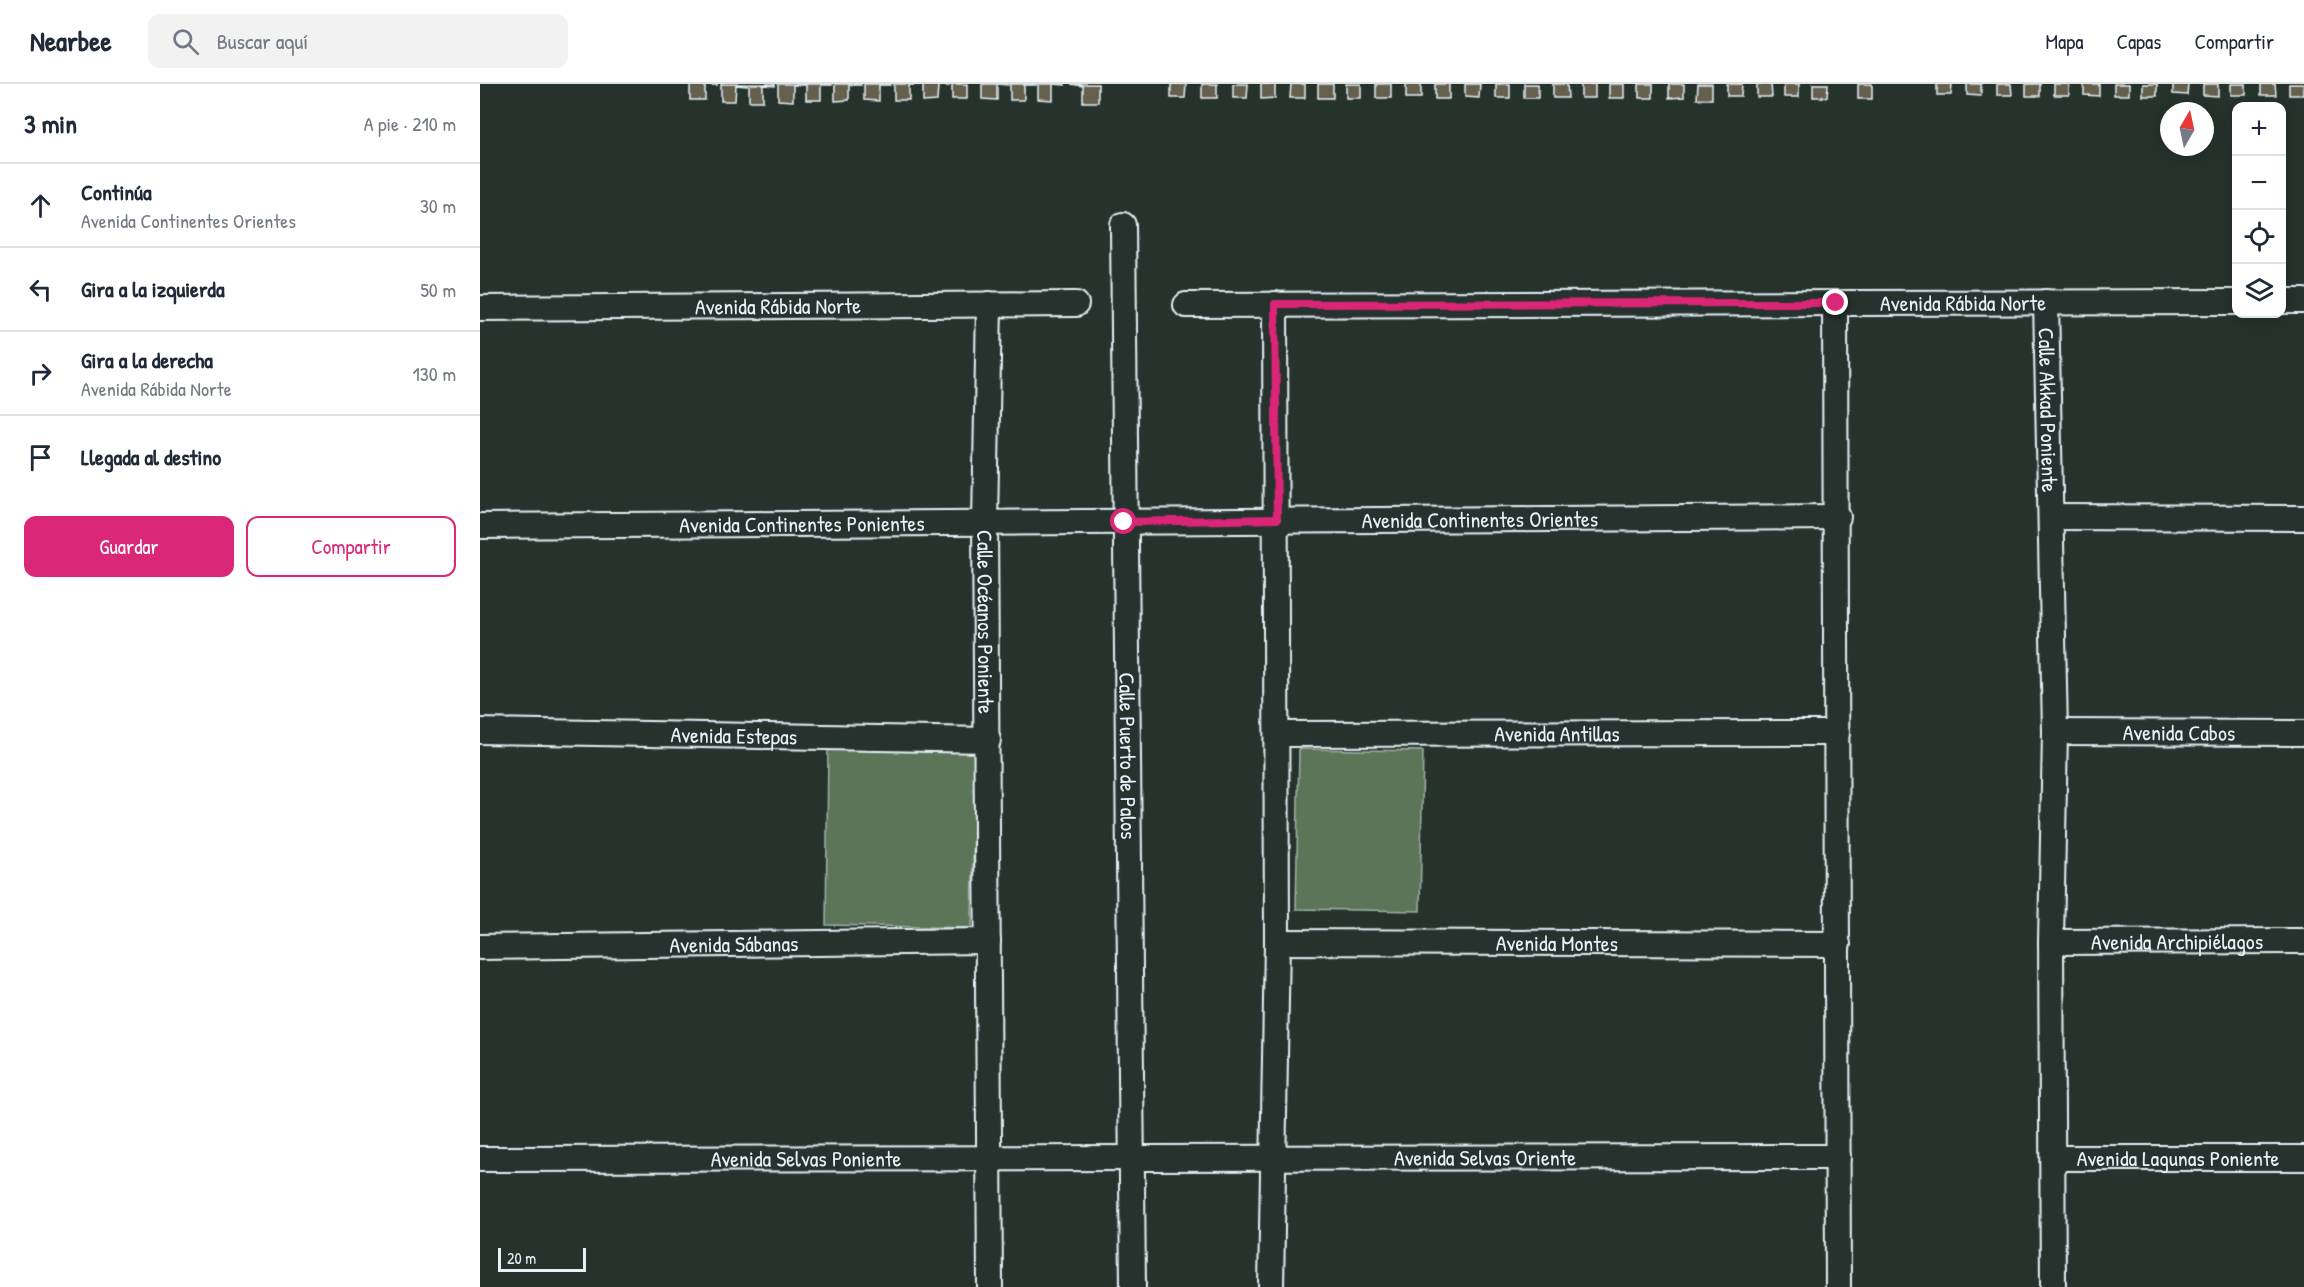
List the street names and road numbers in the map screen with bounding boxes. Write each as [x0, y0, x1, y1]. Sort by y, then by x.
street label: Avenida Rábida Norte [1880, 288, 2046, 318]
street label: Avenida Rábida Norte [695, 290, 861, 322]
street label: Calle Akkad Poniente [2032, 327, 2065, 493]
street label: Avenida Continentes Orientes [1362, 504, 1598, 535]
street label: Avenida Continentes Ponientes [679, 508, 925, 540]
street label: Calle Océanos Poniente [970, 530, 1001, 714]
street label: Calle Puerto de Palos [1112, 672, 1144, 840]
street label: Avenida Cabos [2123, 717, 2235, 748]
street label: Avenida Antillas [1494, 718, 1620, 749]
street label: Avenida Estepas [670, 719, 798, 752]
street label: Avenida Archipiélagos [2091, 926, 2263, 957]
street label: Avenida Sábanas [669, 928, 799, 960]
street label: Avenida Montes [1496, 928, 1618, 958]
street label: Avenida Selvas Oriente [1394, 1142, 1576, 1173]
street label: Avenida Selvas Poniente [711, 1143, 902, 1174]
street label: Avenida Lagunas Poniente [2077, 1143, 2279, 1173]

